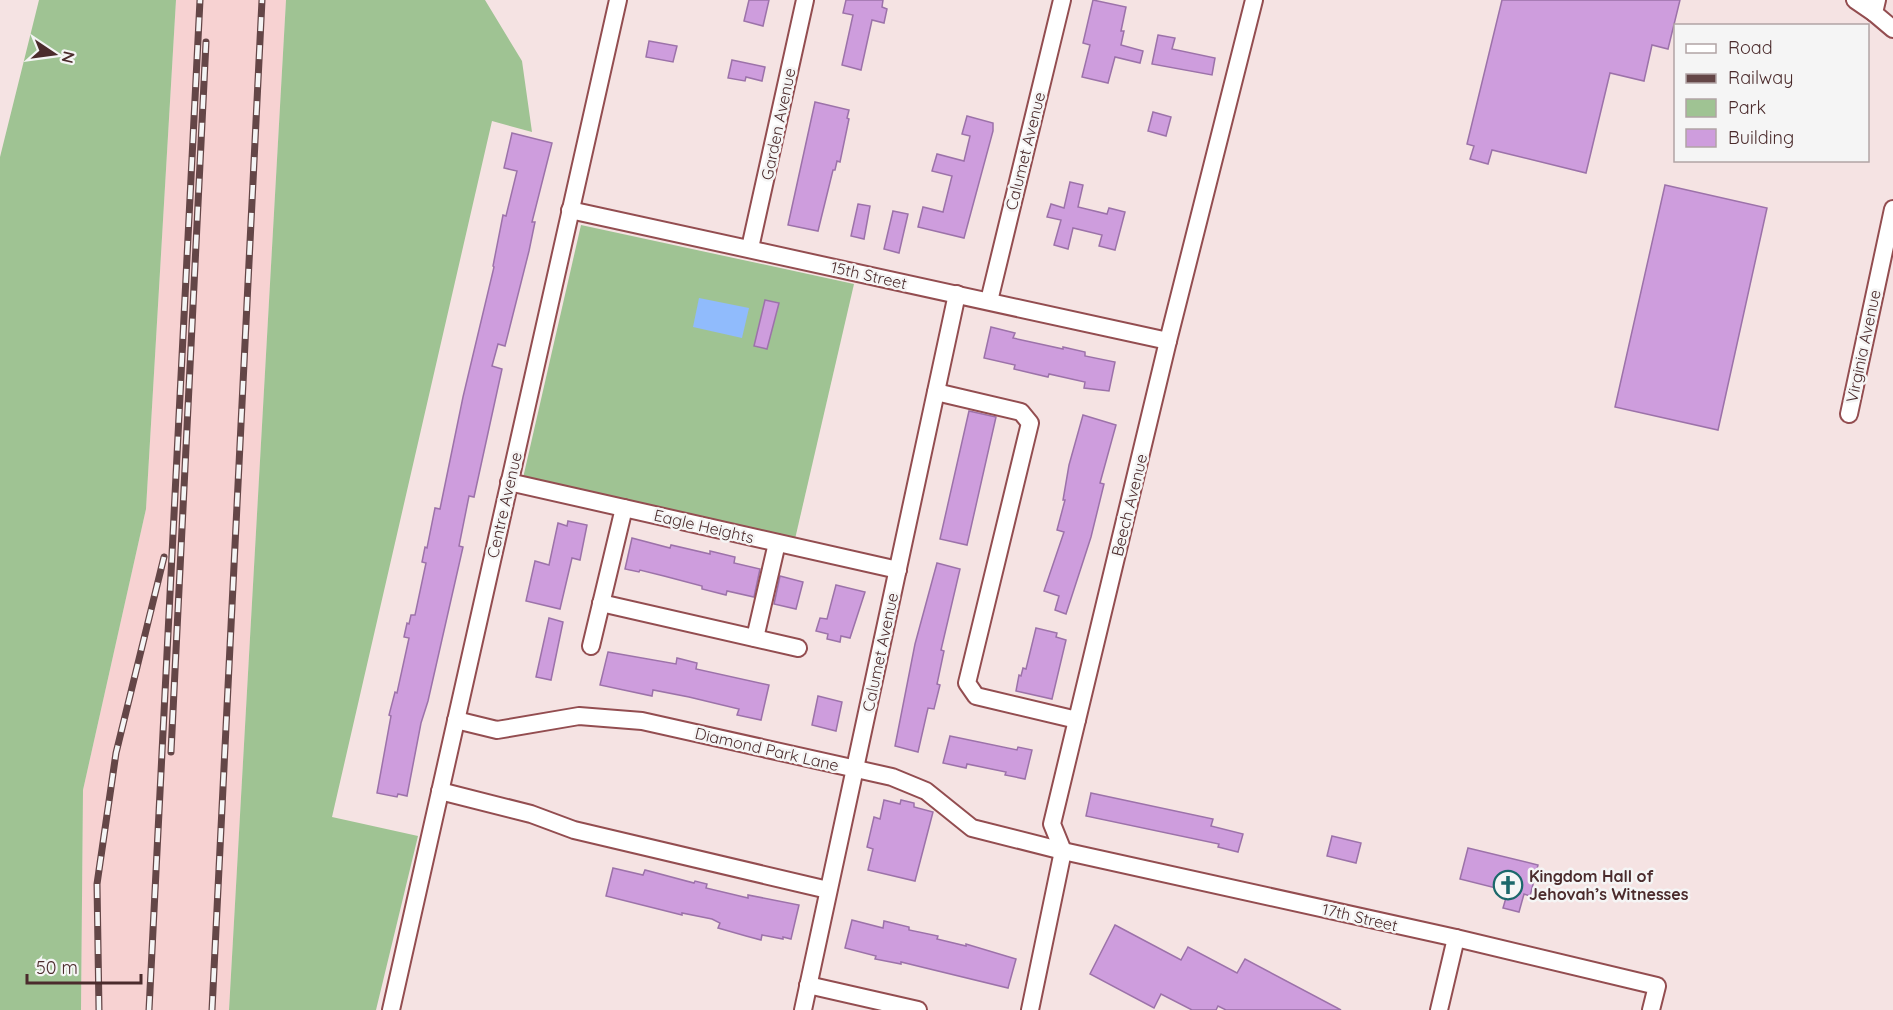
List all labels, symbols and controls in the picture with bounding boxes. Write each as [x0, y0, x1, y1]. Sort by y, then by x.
north arrow [24, 24, 84, 84]
legend [1674, 24, 1869, 162]
text: Road [1728, 36, 1773, 59]
text: N [58, 49, 80, 65]
street label: Garden Avenue [756, 66, 800, 182]
text: Railway [1728, 66, 1794, 89]
street label: Calumet Avenue [1001, 90, 1049, 212]
text: Park [1728, 96, 1766, 119]
text: Building [1728, 126, 1794, 149]
street label: 15th Street [829, 257, 909, 293]
street label: Virginia Avenue [1841, 288, 1885, 404]
street label: Centre Avenue [482, 450, 526, 560]
street label: Beech Avenue [1107, 452, 1151, 558]
street label: Eagle Heights [652, 505, 756, 547]
street label: Calumet Avenue [858, 591, 902, 713]
street label: Diamond Park Lane [693, 723, 841, 775]
place label: Kingdom Hall of Jehovah’s Witnesses [1529, 866, 1689, 904]
church icon: Kingdom Hall of Jehovah’s Witnesses [1492, 869, 1524, 901]
street label: 17th Street [1320, 899, 1400, 935]
scale bar [27, 947, 141, 985]
text: 50 m [36, 956, 78, 979]

